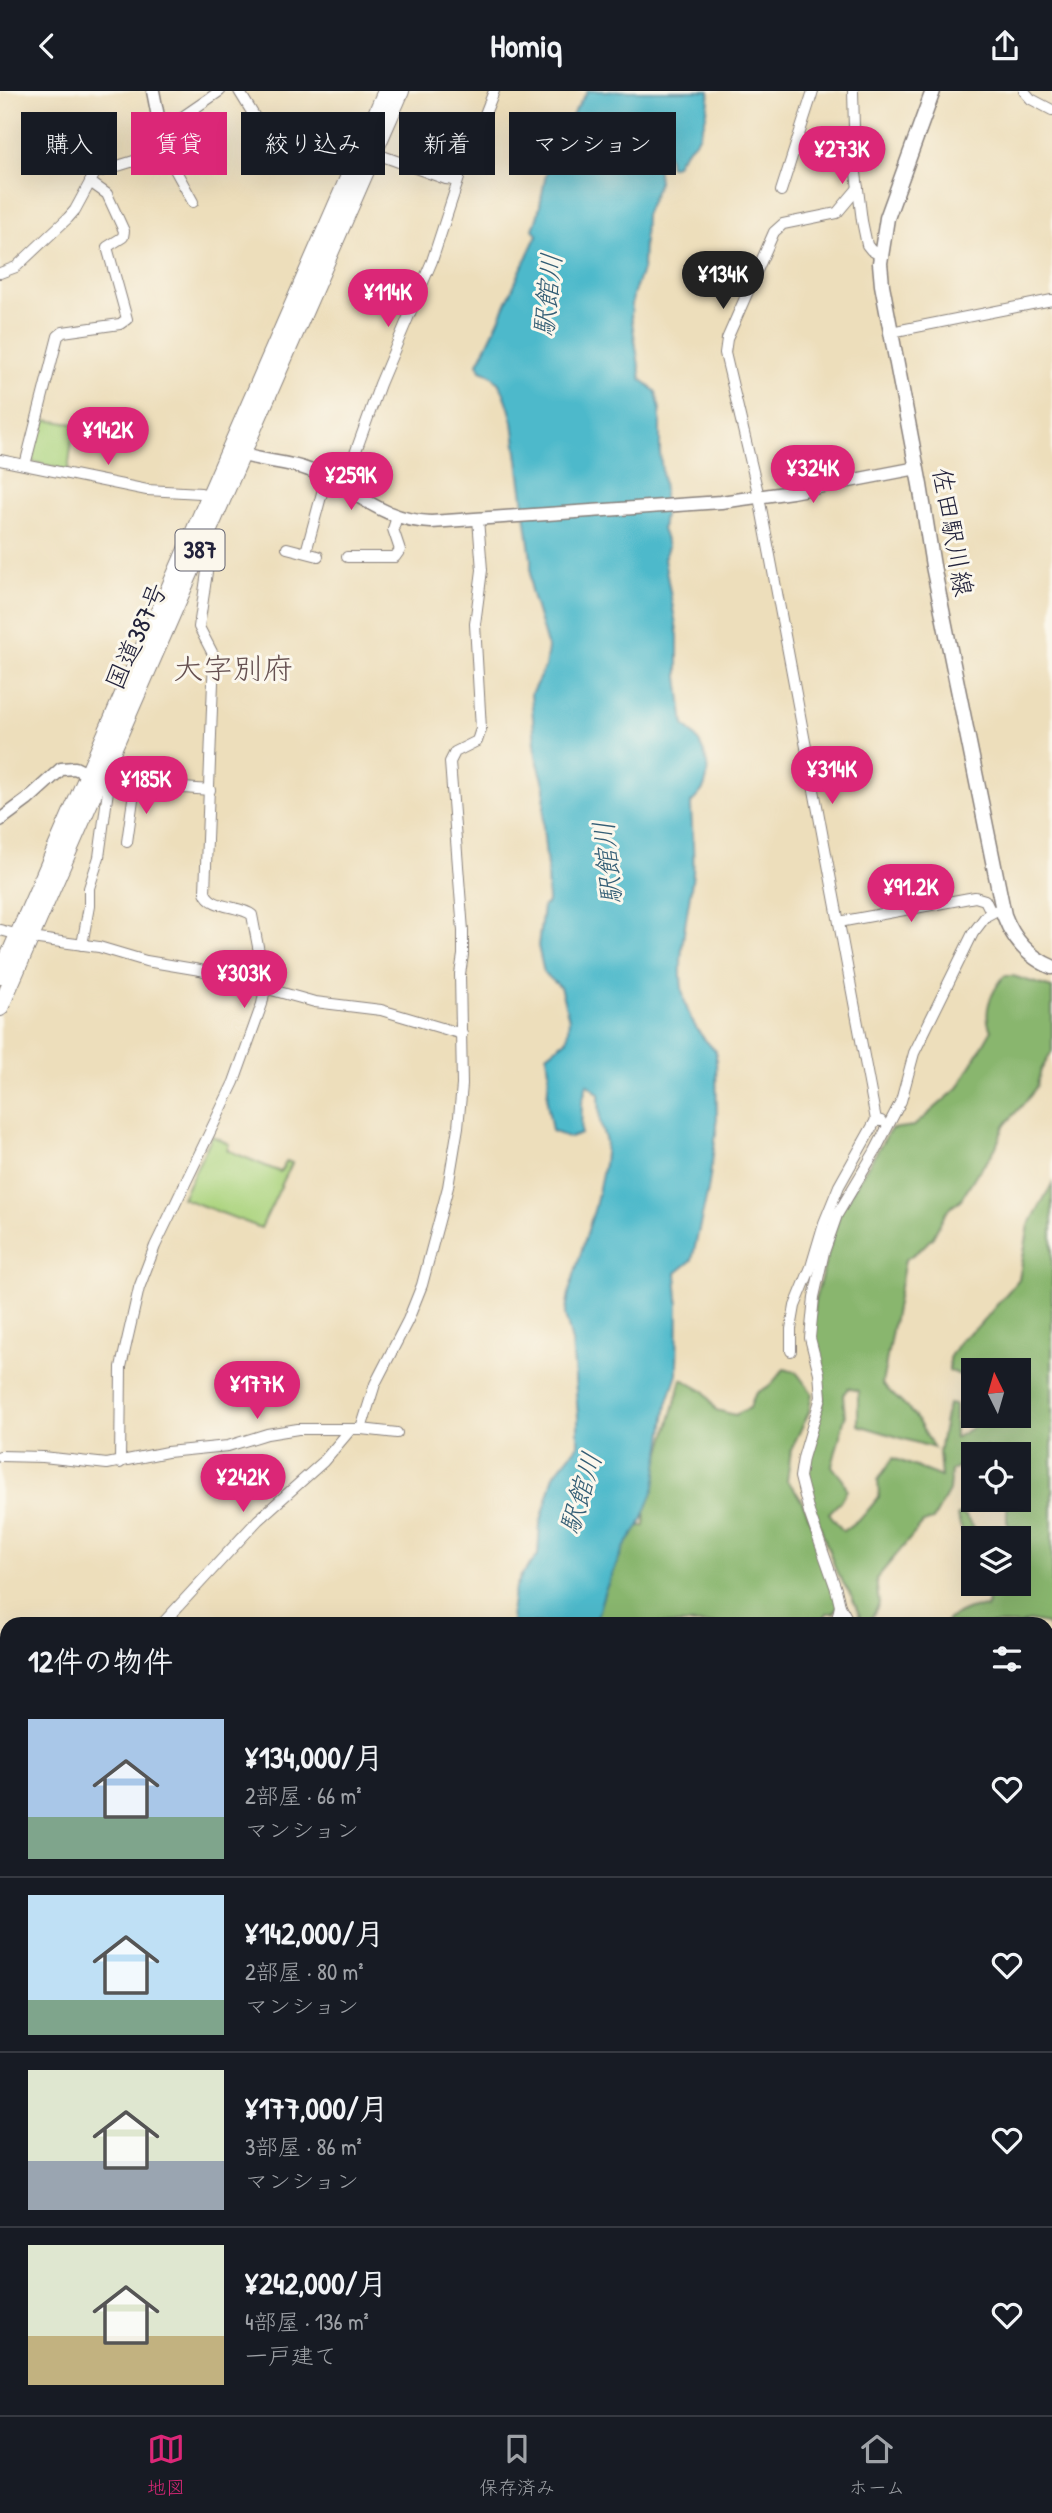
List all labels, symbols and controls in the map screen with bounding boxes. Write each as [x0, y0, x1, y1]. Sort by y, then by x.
text: Homiq [490, 24, 562, 67]
icon: back [28, 27, 66, 65]
icon: share [986, 27, 1024, 65]
chip: 購入 [21, 112, 117, 175]
chip: 賃貸 [131, 112, 227, 175]
chip: 絞り込み [241, 112, 385, 175]
chip: 新着 [399, 112, 495, 175]
chip: マンション [509, 112, 676, 175]
pin: ¥273K [793, 127, 891, 186]
text: ¥273K [814, 133, 870, 164]
water label: 駅館川 [524, 251, 570, 339]
pin: ¥134K [674, 251, 772, 311]
text: ¥134K [698, 258, 748, 289]
pin: ¥114K [339, 269, 437, 329]
text: ¥114K [364, 276, 412, 307]
pin: ¥142K [59, 407, 157, 467]
text: ¥142K [83, 414, 133, 445]
pin: ¥324K [764, 445, 862, 505]
text: ¥324K [787, 452, 839, 483]
pin: ¥259K [302, 453, 400, 512]
text: ¥259K [325, 459, 377, 490]
street label: 佐田駅川線 [925, 465, 982, 599]
road number: 387 [176, 529, 224, 571]
street label: 国道387号 [96, 577, 175, 695]
district label: 大字別府 [173, 648, 293, 688]
pin: ¥314K [783, 747, 881, 806]
text: ¥314K [807, 753, 857, 784]
pin: ¥185K [97, 757, 195, 816]
text: ¥185K [121, 763, 171, 794]
water label: 駅館川 [584, 819, 630, 907]
pin: ¥91.2K [854, 865, 968, 924]
text: ¥91.2K [883, 871, 939, 902]
pin: ¥303K [195, 951, 293, 1010]
text: ¥303K [217, 957, 271, 988]
north arrow [961, 1358, 1031, 1428]
map controls [961, 1358, 1031, 1596]
pin: ¥177K [208, 1361, 306, 1421]
text: ¥177K [230, 1368, 284, 1399]
button: locate [961, 1442, 1031, 1512]
water label: 駅館川 [550, 1447, 610, 1539]
pin: ¥242K [194, 1455, 292, 1514]
text: ¥242K [217, 1461, 269, 1492]
button: layers [961, 1526, 1031, 1596]
icon: filters [988, 1640, 1026, 1678]
text: 12件の物件 [28, 1641, 173, 1681]
text: ¥134,000/月 [245, 1737, 384, 1777]
icon: home [84, 1747, 168, 1831]
icon: heart [988, 1770, 1026, 1808]
text: 2部屋 · 66 m² [245, 1780, 362, 1811]
text: マンション [245, 1814, 359, 1845]
text: ¥142,000/月 [245, 1913, 384, 1953]
icon: home [84, 1923, 168, 2007]
icon: heart [988, 1946, 1026, 1984]
text: 2部屋 · 80 m² [245, 1956, 363, 1987]
text: マンション [245, 1990, 359, 2021]
text: ¥177,000/月 [245, 2088, 389, 2128]
icon: home [84, 2098, 168, 2182]
icon: heart [988, 2121, 1026, 2159]
text: 3部屋 · 86 m² [245, 2131, 362, 2162]
text: マンション [245, 2165, 359, 2196]
text: ¥242,000/月 [245, 2263, 387, 2303]
icon: home [84, 2273, 168, 2357]
icon: heart [988, 2296, 1026, 2334]
text: 4部屋 · 136 m² [245, 2306, 369, 2337]
text: 一戸建て [245, 2340, 337, 2371]
tab: 地図 [147, 2430, 185, 2500]
tab: 保存済み [479, 2430, 555, 2500]
tab: ホーム [849, 2430, 905, 2500]

